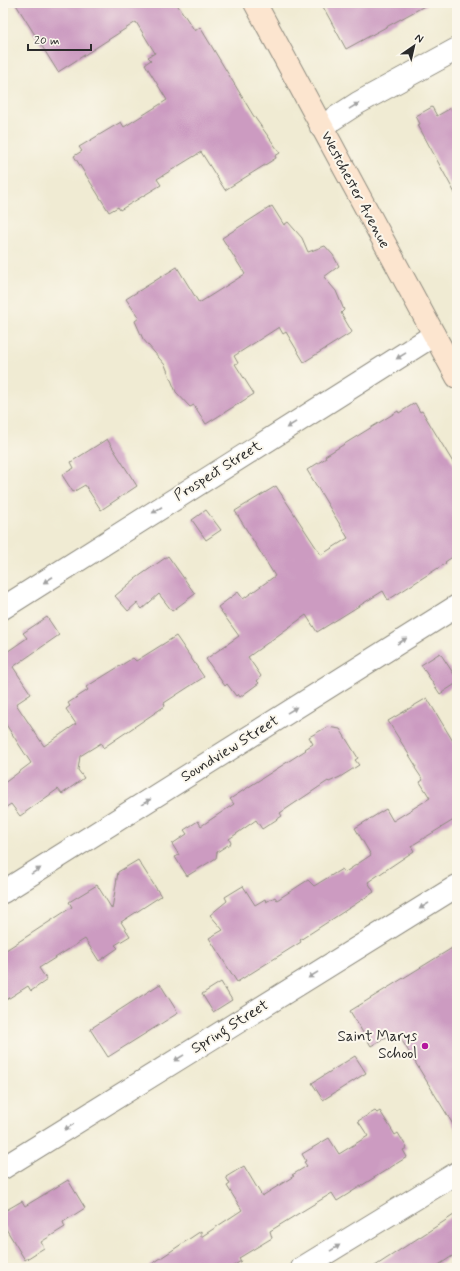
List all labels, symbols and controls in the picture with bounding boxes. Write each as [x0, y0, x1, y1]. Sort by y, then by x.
scale bar [28, 26, 91, 52]
north arrow [394, 26, 434, 66]
text: N [412, 31, 426, 46]
text: 20 m [34, 33, 60, 49]
one-way arrow [348, 103, 360, 110]
street label: Westchester Avenue [316, 128, 394, 252]
one-way arrow [395, 352, 407, 359]
one-way arrow [286, 421, 296, 429]
street label: Prospect Street [170, 436, 266, 506]
one-way arrow [151, 506, 163, 513]
one-way arrow [42, 576, 54, 583]
one-way arrow [397, 637, 407, 645]
one-way arrow [287, 706, 297, 714]
street label: Soundview Street [177, 711, 283, 787]
one-way arrow [140, 798, 152, 805]
one-way arrow [31, 867, 41, 875]
one-way arrow [419, 902, 429, 910]
one-way arrow [307, 971, 319, 978]
street label: Spring Street [188, 995, 273, 1060]
place label: Saint Marys School [337, 1027, 417, 1064]
marker: Saint Marys School [420, 1041, 430, 1051]
one-way arrow [174, 1054, 184, 1062]
one-way arrow [63, 1123, 75, 1130]
one-way arrow [329, 1244, 341, 1251]

